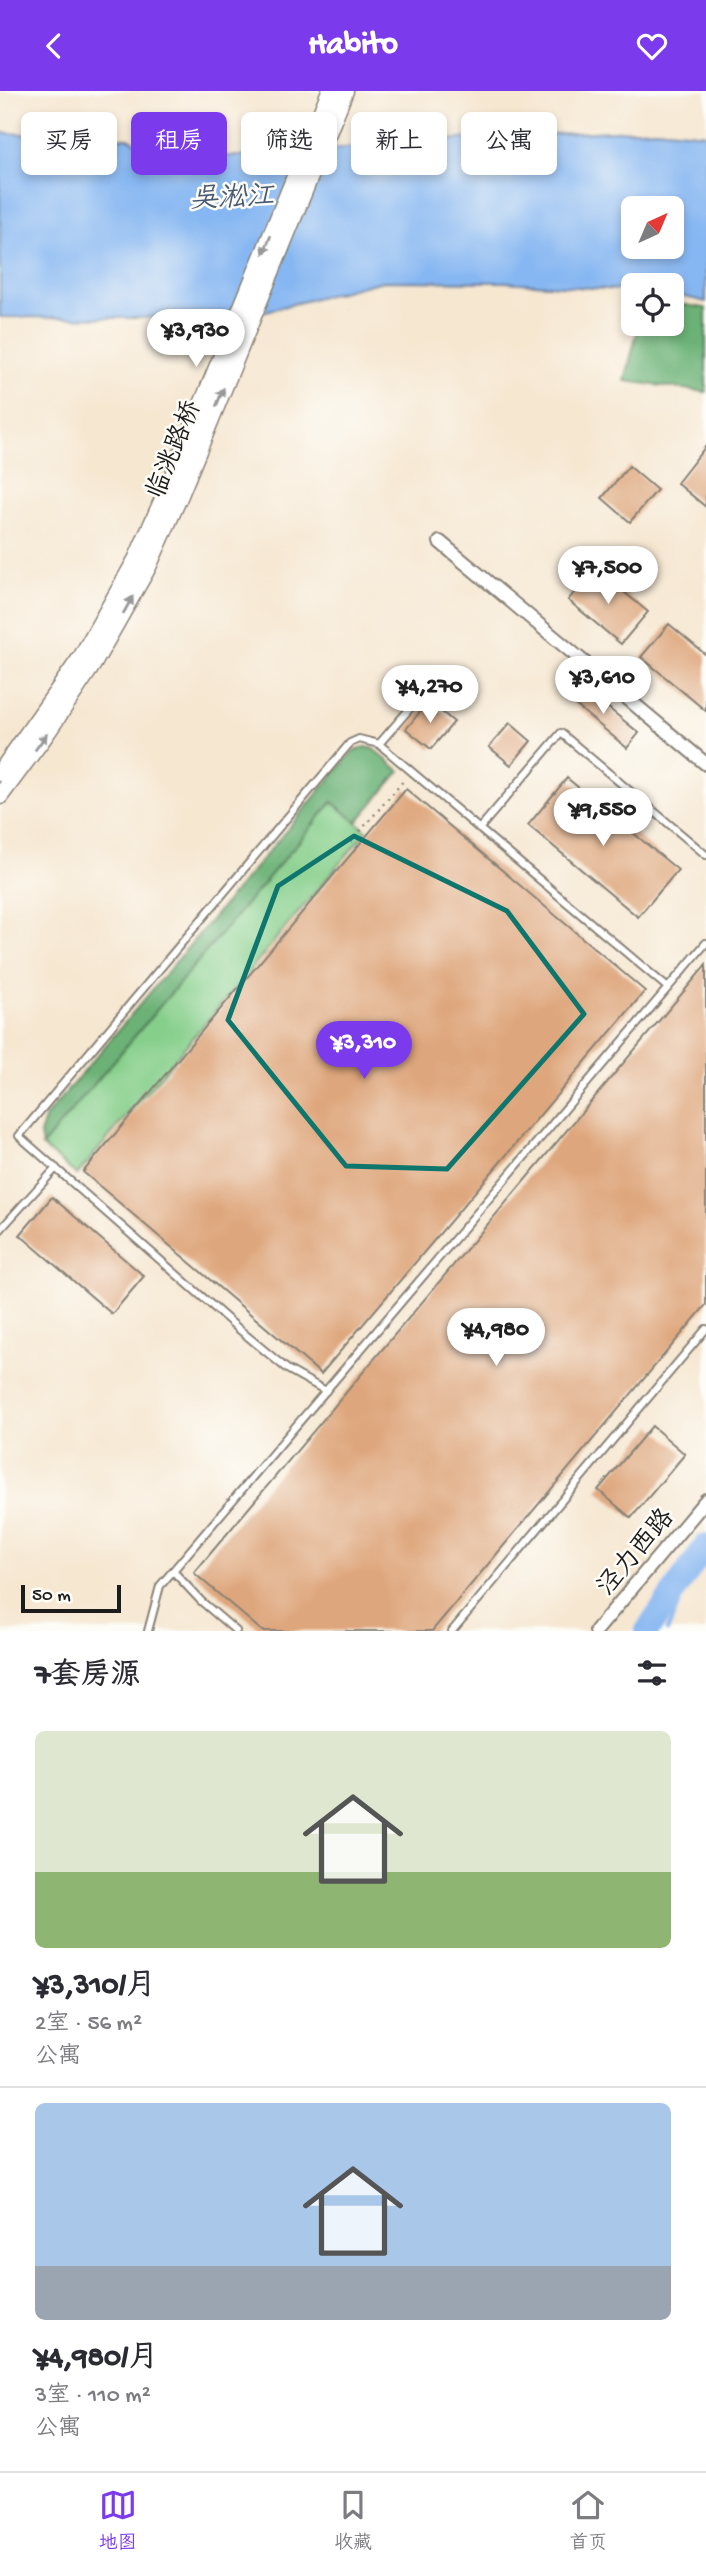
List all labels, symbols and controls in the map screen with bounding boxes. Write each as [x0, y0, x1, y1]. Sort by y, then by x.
icon: back [35, 27, 73, 65]
text: Habito [308, 27, 398, 65]
icon: heart [633, 27, 671, 65]
chip: 买房 [21, 112, 117, 175]
chip: 租房 [131, 112, 227, 175]
chip: 筛选 [241, 112, 337, 175]
chip: 新上 [351, 112, 447, 175]
chip: 公寓 [461, 112, 557, 175]
water label: 吴淞江 [190, 180, 277, 217]
north arrow [621, 196, 684, 259]
map controls [621, 196, 684, 336]
one-way arrow [261, 235, 272, 256]
button: locate [621, 273, 684, 336]
pin: ¥3,930 [139, 309, 253, 369]
text: ¥3,930 [163, 318, 229, 345]
one-way arrow [214, 387, 226, 407]
street label: 临洮路桥 [140, 396, 210, 505]
pin: ¥7,500 [551, 547, 665, 606]
text: ¥7,500 [574, 555, 642, 582]
one-way arrow [122, 595, 134, 615]
pin: ¥3,610 [546, 657, 660, 716]
pin: ¥4,270 [373, 665, 487, 725]
text: ¥3,610 [571, 665, 635, 692]
text: ¥4,270 [397, 674, 463, 701]
one-way arrow [33, 733, 48, 751]
pin: ¥9,550 [546, 789, 660, 848]
text: ¥9,550 [570, 797, 636, 824]
pin: ¥3,310 [307, 1021, 421, 1081]
text: ¥3,310 [332, 1030, 396, 1057]
pin: ¥4,980 [439, 1309, 553, 1368]
text: ¥4,980 [463, 1317, 529, 1344]
street label: 泾力西路 [591, 1503, 683, 1604]
scale bar [21, 1582, 121, 1614]
text: 50 m [32, 1585, 71, 1608]
icon: filters [633, 1654, 671, 1692]
text: 7套房源 [35, 1660, 141, 1695]
icon: home [290, 1776, 416, 1902]
text: ¥3,310/月 [35, 1970, 156, 2005]
text: 2室 · 56 m² [35, 2011, 142, 2038]
text: 公寓 [35, 2044, 81, 2071]
icon: home [290, 2148, 416, 2274]
text: ¥4,980/月 [35, 2342, 158, 2377]
text: 3室 · 110 m² [35, 2383, 151, 2410]
text: 公寓 [35, 2416, 81, 2443]
tab: 地图 [99, 2486, 137, 2556]
tab: 收藏 [334, 2486, 372, 2556]
tab: 首页 [569, 2486, 607, 2556]

